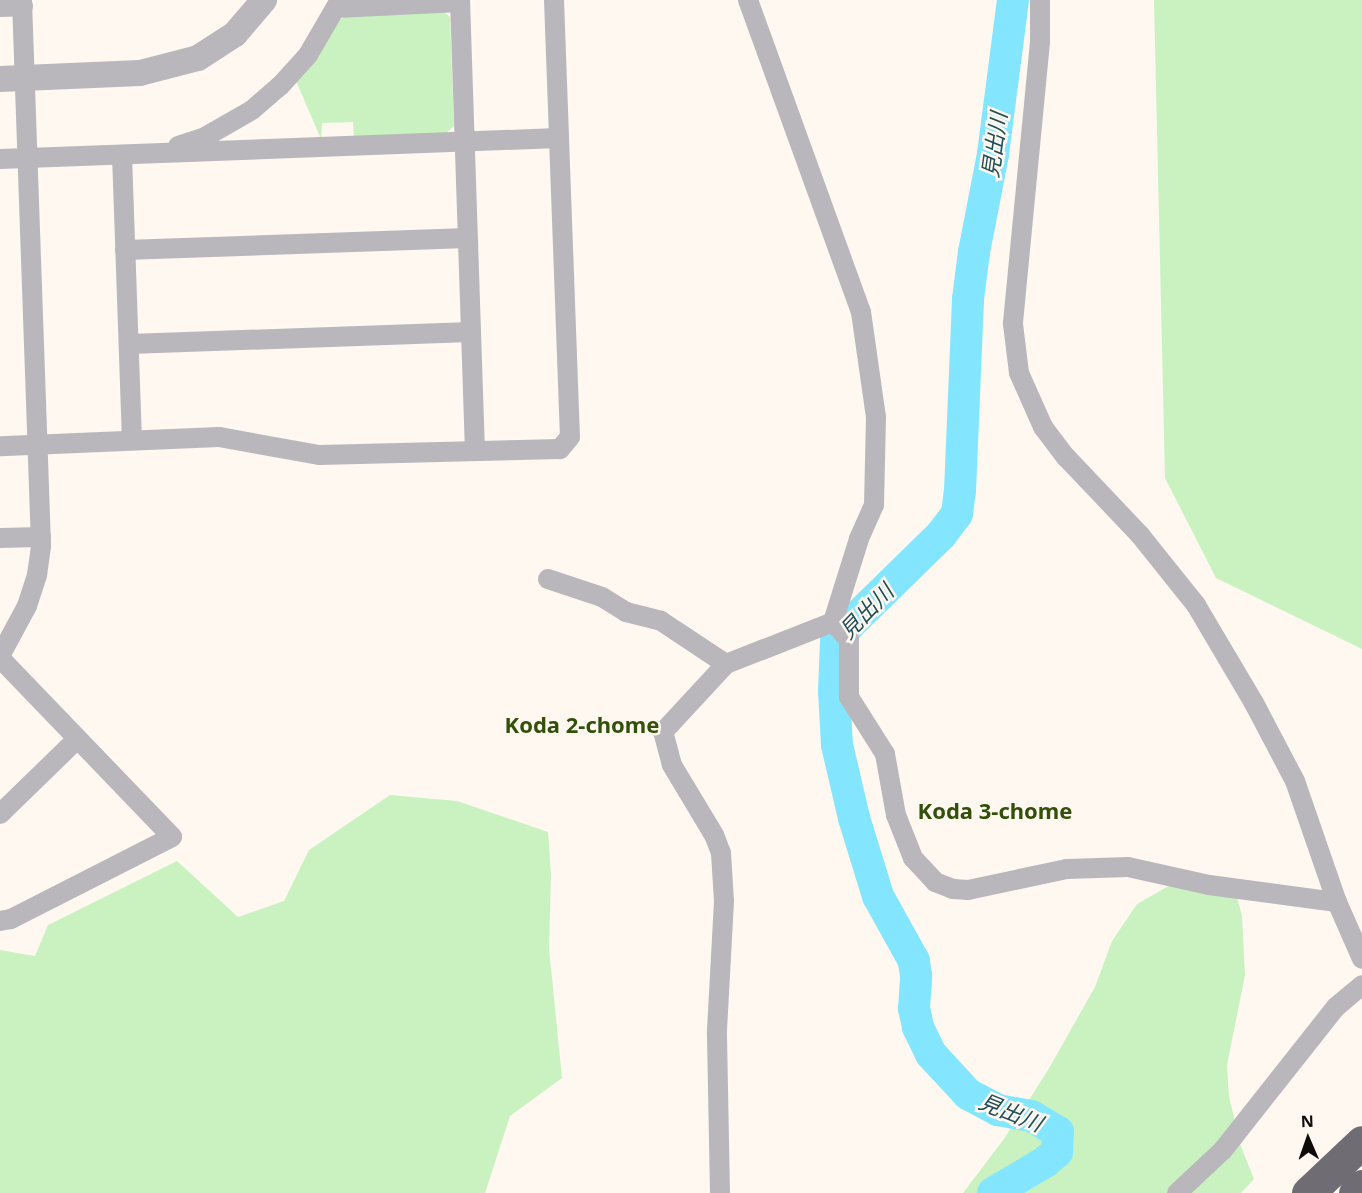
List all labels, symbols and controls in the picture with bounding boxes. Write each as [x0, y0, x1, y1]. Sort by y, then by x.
water label: 見出川 [976, 110, 1012, 180]
water label: 見出川 [834, 578, 898, 644]
district label: Koda 2-chome [505, 712, 659, 738]
district label: Koda 3-chome [918, 798, 1072, 824]
water label: 見出川 [975, 1087, 1047, 1137]
north arrow [1278, 1109, 1338, 1169]
text: N [1300, 1110, 1314, 1132]

